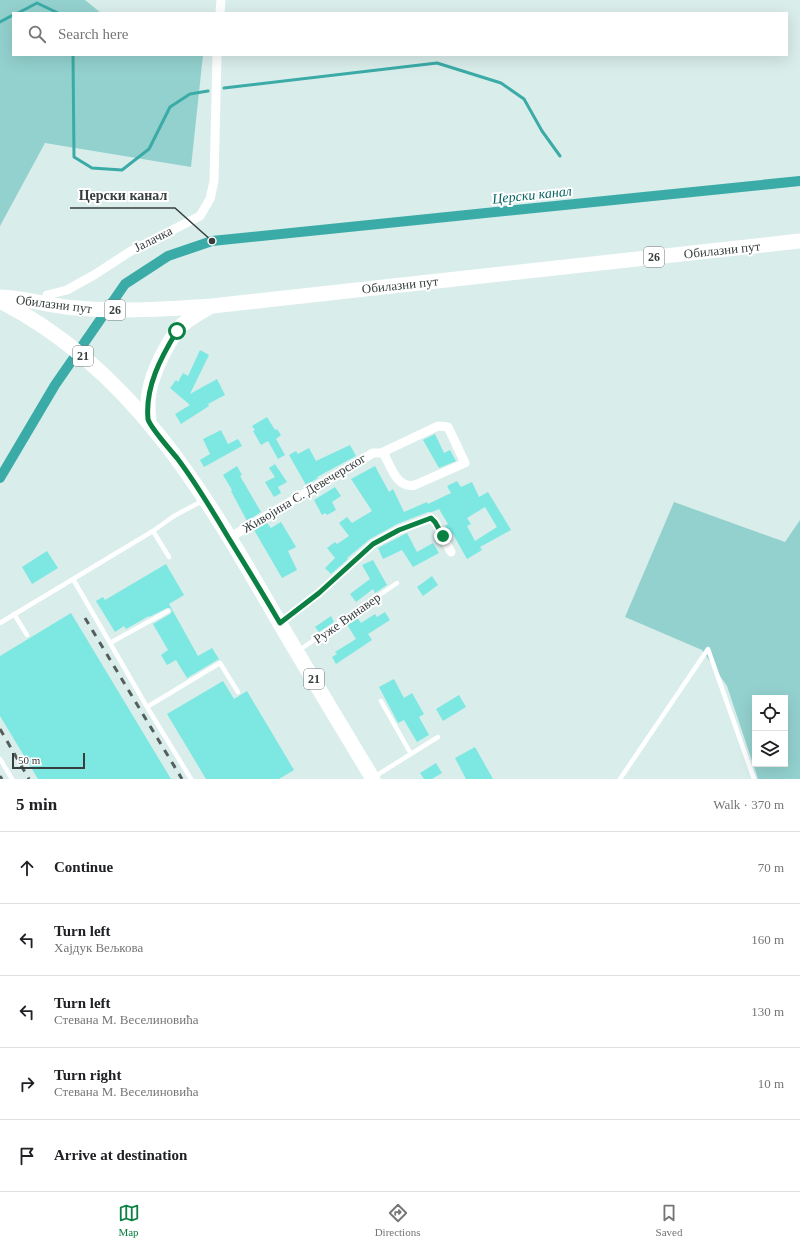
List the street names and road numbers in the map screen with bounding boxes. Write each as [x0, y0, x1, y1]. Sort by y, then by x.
street label: Јалачка [131, 223, 175, 255]
street label: Обилазни пут [683, 239, 761, 261]
road number: 26 [644, 247, 664, 267]
street label: Обилазни пут [361, 274, 439, 296]
street label: Обилазни пут [15, 292, 93, 316]
road number: 26 [105, 300, 125, 320]
road number: 21 [73, 346, 93, 366]
street label: Живојина С. Девечерског [240, 450, 368, 536]
street label: Руже Винавер [311, 589, 383, 647]
road number: 21 [304, 669, 324, 689]

